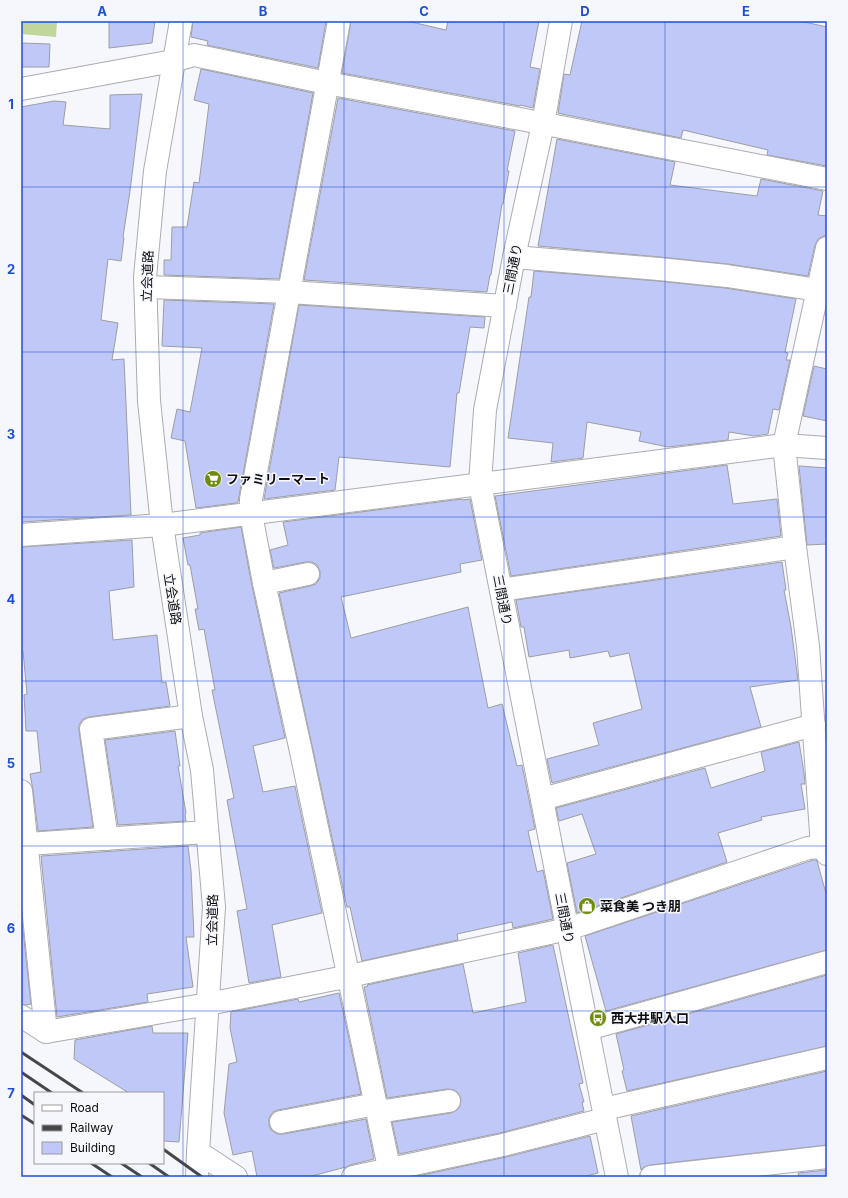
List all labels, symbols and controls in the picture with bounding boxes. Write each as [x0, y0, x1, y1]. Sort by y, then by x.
text: A [97, 3, 107, 19]
text: B [259, 3, 268, 19]
text: C [419, 3, 429, 19]
text: D [580, 3, 590, 19]
text: E [742, 3, 750, 19]
text: 1 [8, 96, 14, 112]
street label: 三間通り [499, 242, 525, 296]
street label: 立会道路 [138, 250, 156, 302]
text: 2 [7, 261, 15, 277]
text: 3 [7, 426, 15, 442]
supermarket icon: ファミリーマート [203, 469, 223, 489]
place label: ファミリーマート [226, 471, 330, 487]
street label: 立会道路 [161, 572, 185, 626]
street label: 三間通り [490, 573, 516, 627]
text: 4 [7, 591, 16, 607]
text: 5 [7, 755, 15, 771]
street label: 三間通り [552, 891, 578, 945]
street label: 立会道路 [204, 894, 220, 946]
shop icon: 菜食美 つき朋 [577, 896, 597, 916]
place label: 菜食美 つき朋 [600, 898, 681, 914]
text: 6 [7, 920, 15, 936]
bus stop icon: 西大井駅入口 [588, 1008, 608, 1028]
place label: 西大井駅入口 [611, 1010, 689, 1026]
text: 7 [7, 1085, 15, 1101]
legend [34, 1092, 164, 1164]
text: Road [70, 1100, 99, 1115]
text: Railway [70, 1120, 114, 1135]
text: Building [70, 1140, 115, 1155]

